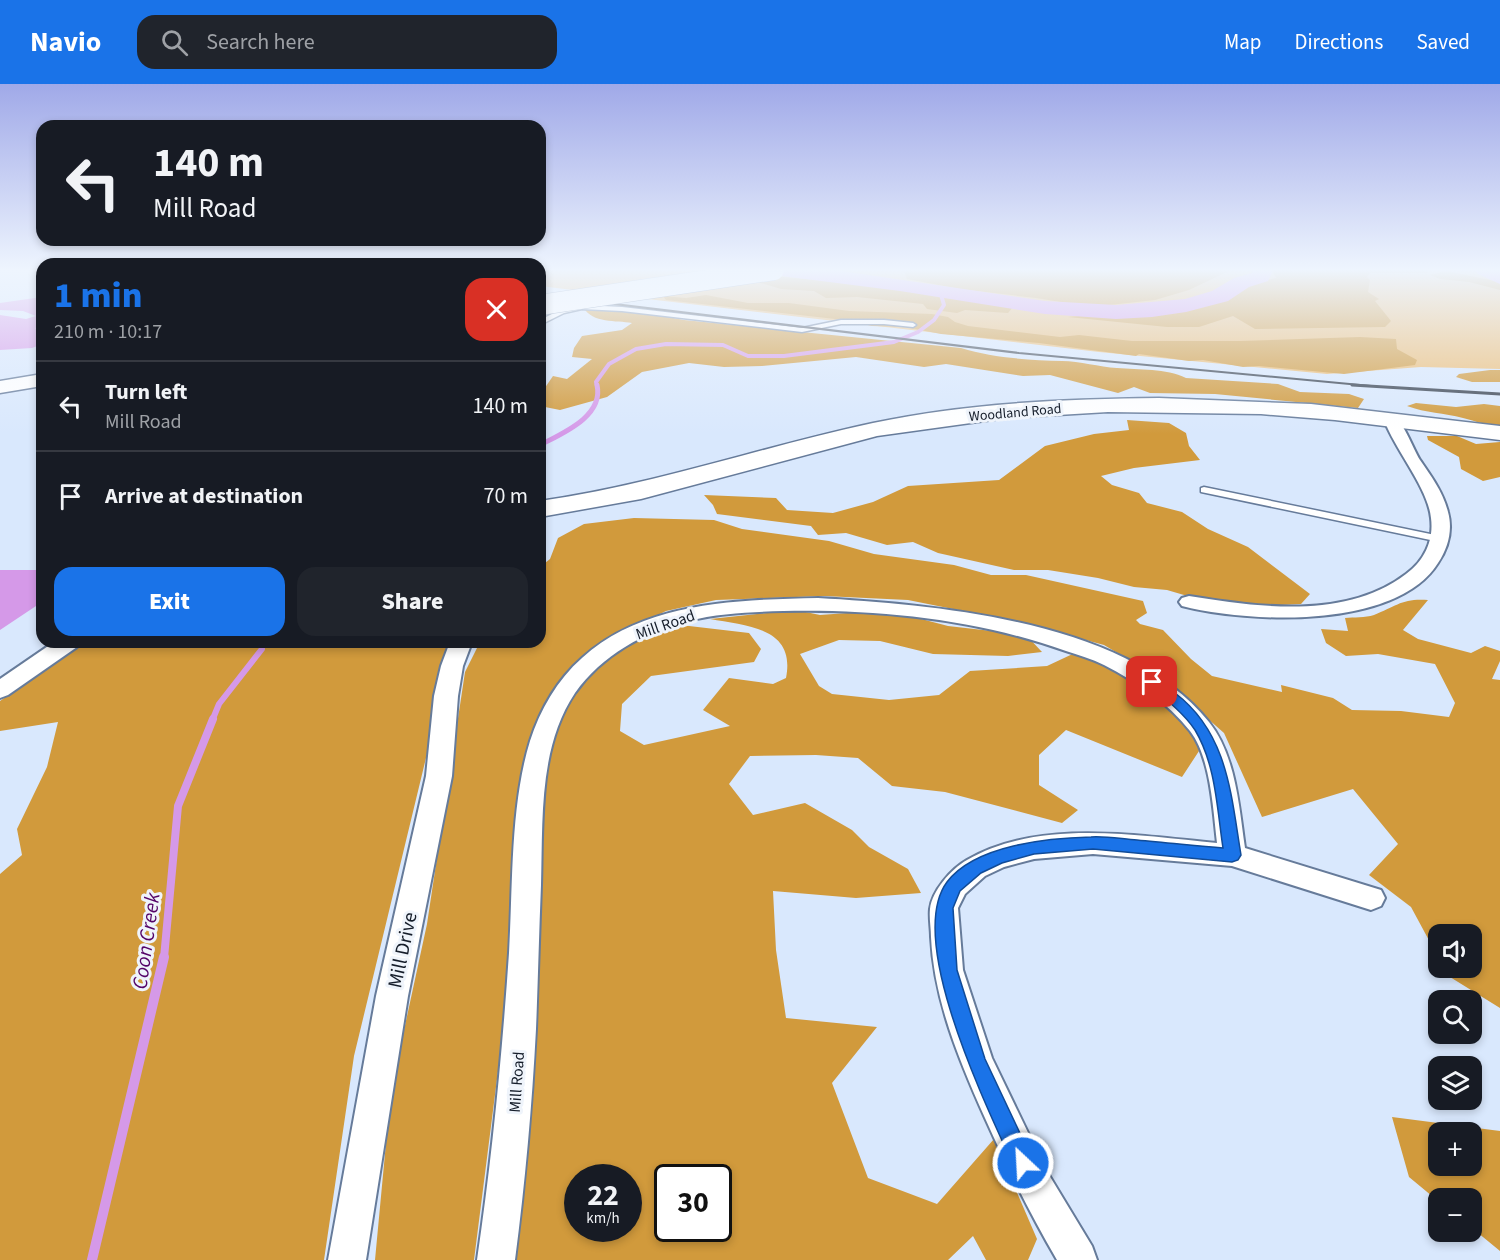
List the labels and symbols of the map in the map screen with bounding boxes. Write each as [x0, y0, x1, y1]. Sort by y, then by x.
street label: Woodland Road [968, 399, 1062, 427]
street label: Mill Road [633, 605, 698, 645]
pin [1126, 656, 1177, 707]
water label: Coon Creek [124, 890, 168, 991]
street label: Mill Drive [381, 910, 425, 991]
street label: Mill Road [504, 1051, 530, 1113]
position arrow [991, 1131, 1055, 1195]
speed limit sign: 30 [654, 1164, 732, 1242]

